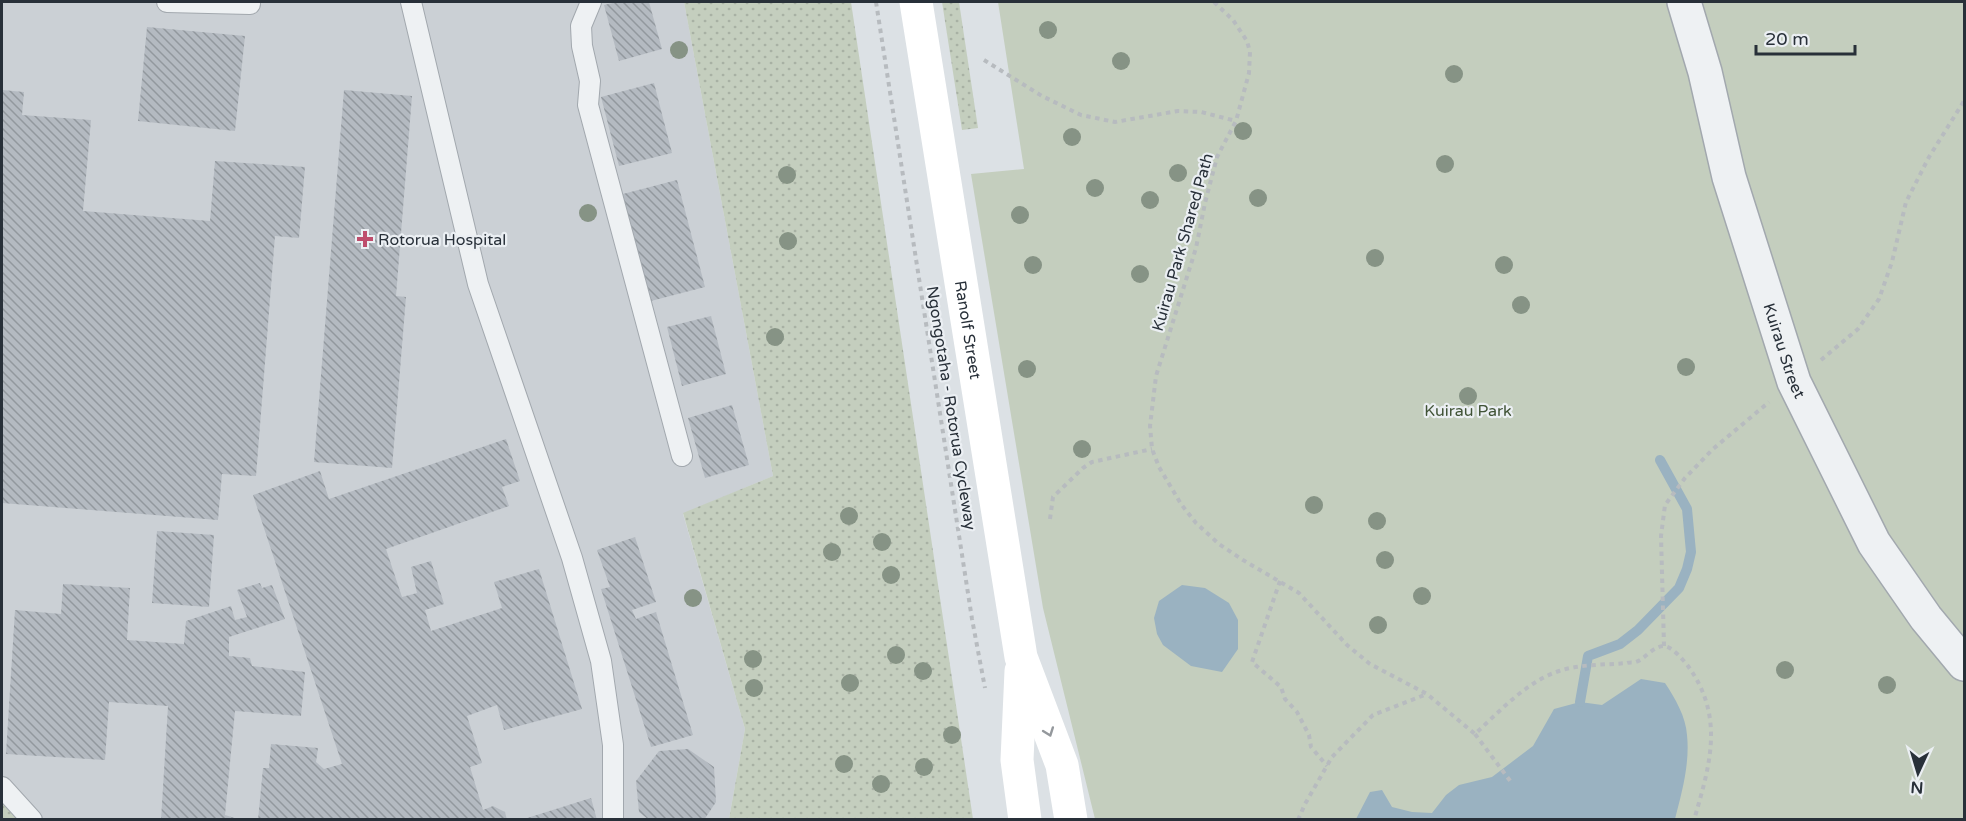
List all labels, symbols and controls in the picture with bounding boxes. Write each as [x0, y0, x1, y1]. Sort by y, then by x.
scale bar [1756, 18, 1855, 56]
text: 20 m [1765, 28, 1809, 50]
street label: Kuirau Park Shared Path [1148, 151, 1218, 334]
marker: Rotorua Hospital [356, 230, 374, 248]
place label: Rotorua Hospital [378, 230, 506, 250]
street label: Ranolf Street [950, 279, 985, 381]
street label: Ngongotaha - Rotorua Cycleway [922, 285, 980, 532]
street label: Kuirau Street [1759, 301, 1810, 402]
park label: Kuirau Park [1424, 401, 1512, 421]
one-way arrow [1042, 726, 1055, 737]
north arrow [1888, 743, 1948, 803]
text: N [1910, 777, 1924, 797]

